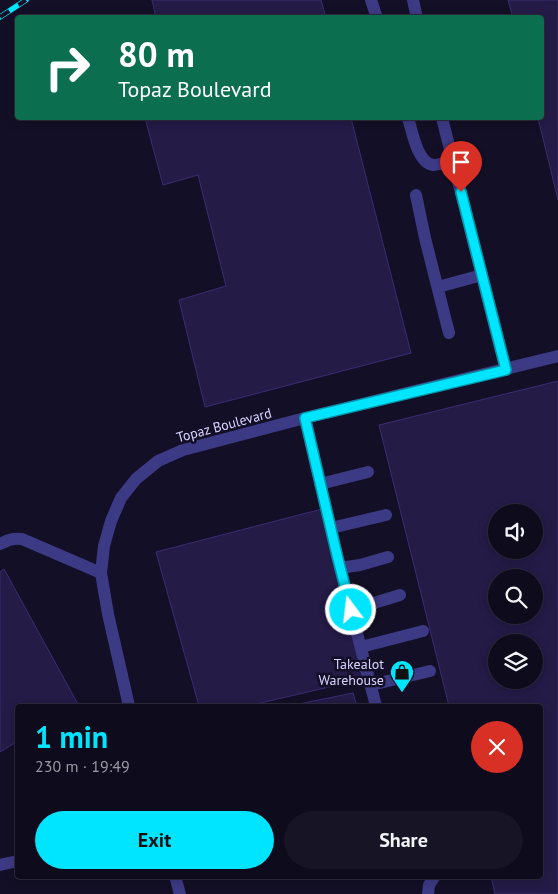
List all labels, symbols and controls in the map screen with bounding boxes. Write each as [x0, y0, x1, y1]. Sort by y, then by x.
text: 80 m [118, 31, 195, 77]
icon: right [35, 35, 100, 100]
text: Topaz Boulevard [118, 75, 272, 103]
pin [440, 141, 482, 192]
icon: arrive [447, 148, 475, 176]
street label: Topaz Boulevard [174, 404, 274, 446]
map controls [488, 504, 543, 689]
button: sound [488, 504, 543, 559]
button: search [488, 569, 543, 624]
position arrow [324, 583, 376, 635]
button: layers [488, 634, 543, 689]
place label: Takealot Warehouse [318, 655, 384, 689]
shop icon: Takealot Warehouse [389, 659, 415, 693]
text: 1 min [35, 717, 108, 756]
button: close [471, 721, 523, 773]
text: 230 m · 19:49 [35, 756, 130, 776]
button: Exit [35, 811, 274, 869]
button: Share [284, 811, 523, 869]

